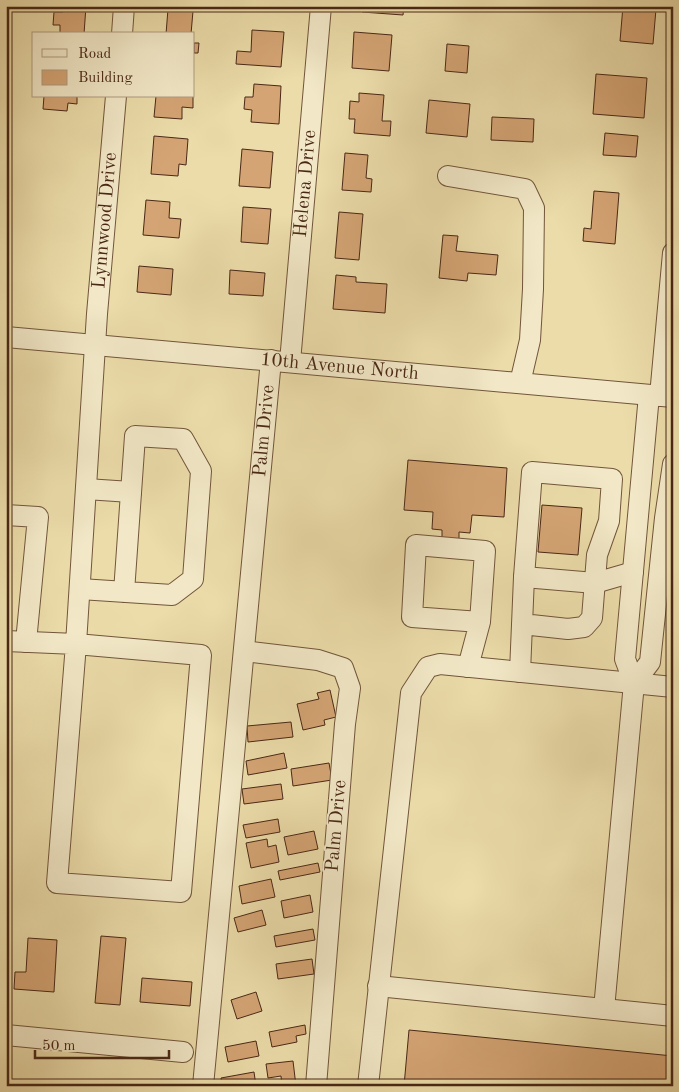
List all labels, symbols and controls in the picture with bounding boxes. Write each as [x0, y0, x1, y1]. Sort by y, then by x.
legend [32, 32, 195, 98]
text: Road [78, 47, 112, 62]
text: Building [78, 71, 133, 86]
street label: Helena Drive [291, 129, 320, 238]
street label: Lynnwood Drive [90, 151, 121, 290]
street label: 10th Avenue North [260, 350, 420, 384]
street label: Palm Drive [251, 384, 278, 478]
street label: Palm Drive [323, 779, 351, 873]
scale bar [35, 1027, 169, 1059]
text: 50 m [42, 1039, 76, 1054]

